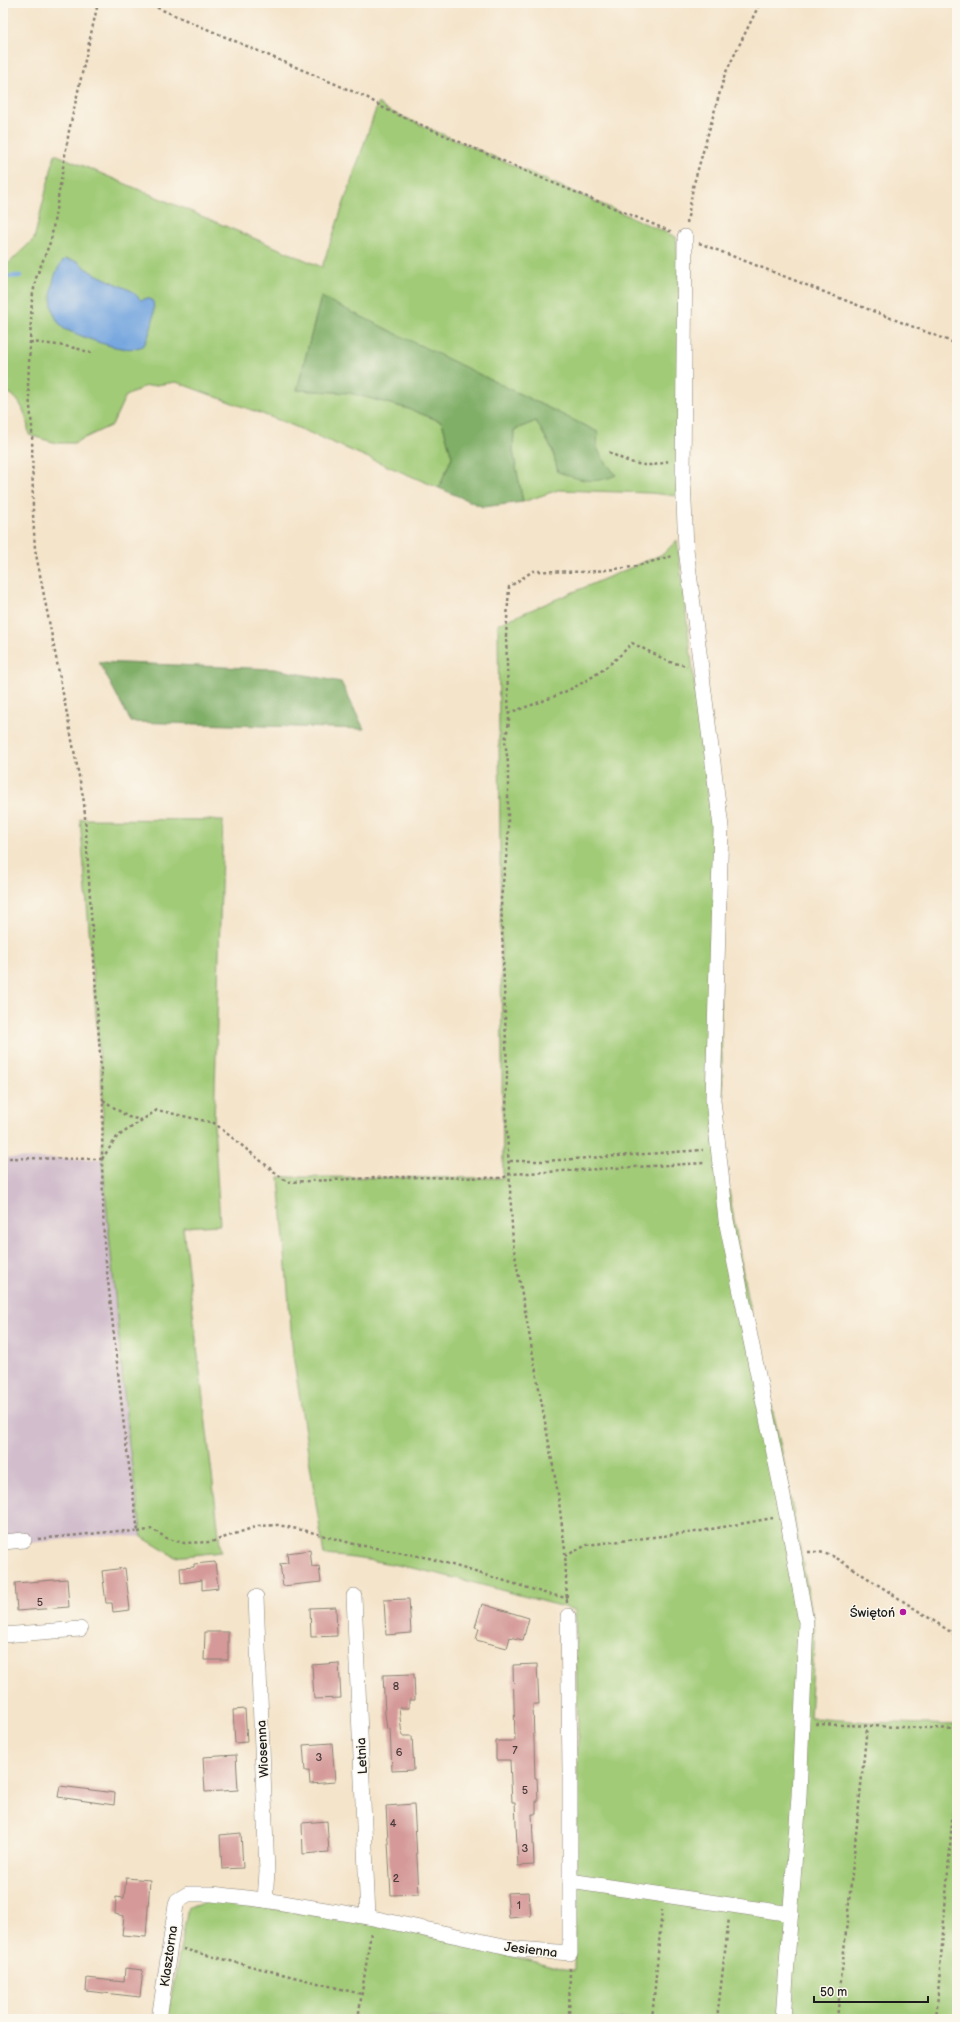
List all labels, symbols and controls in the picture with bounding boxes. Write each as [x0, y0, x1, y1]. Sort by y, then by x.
house number: 5 [37, 1596, 43, 1609]
place label: Świętoń [850, 1604, 895, 1621]
marker: Świętoń [898, 1607, 908, 1617]
house number: 8 [393, 1680, 399, 1693]
street label: Wiosenna [253, 1720, 273, 1778]
street label: Letnia [353, 1737, 371, 1775]
house number: 7 [512, 1744, 518, 1757]
house number: 6 [396, 1746, 403, 1759]
house number: 3 [316, 1751, 323, 1764]
house number: 5 [522, 1784, 528, 1797]
house number: 4 [390, 1817, 397, 1830]
house number: 3 [522, 1842, 529, 1855]
house number: 2 [393, 1872, 400, 1885]
house number: 1 [517, 1899, 521, 1912]
street label: Klasztorna [157, 1925, 181, 1988]
street label: Jesienna [503, 1939, 558, 1961]
scale bar [814, 1978, 928, 2004]
text: 50 m [820, 1985, 847, 2000]

